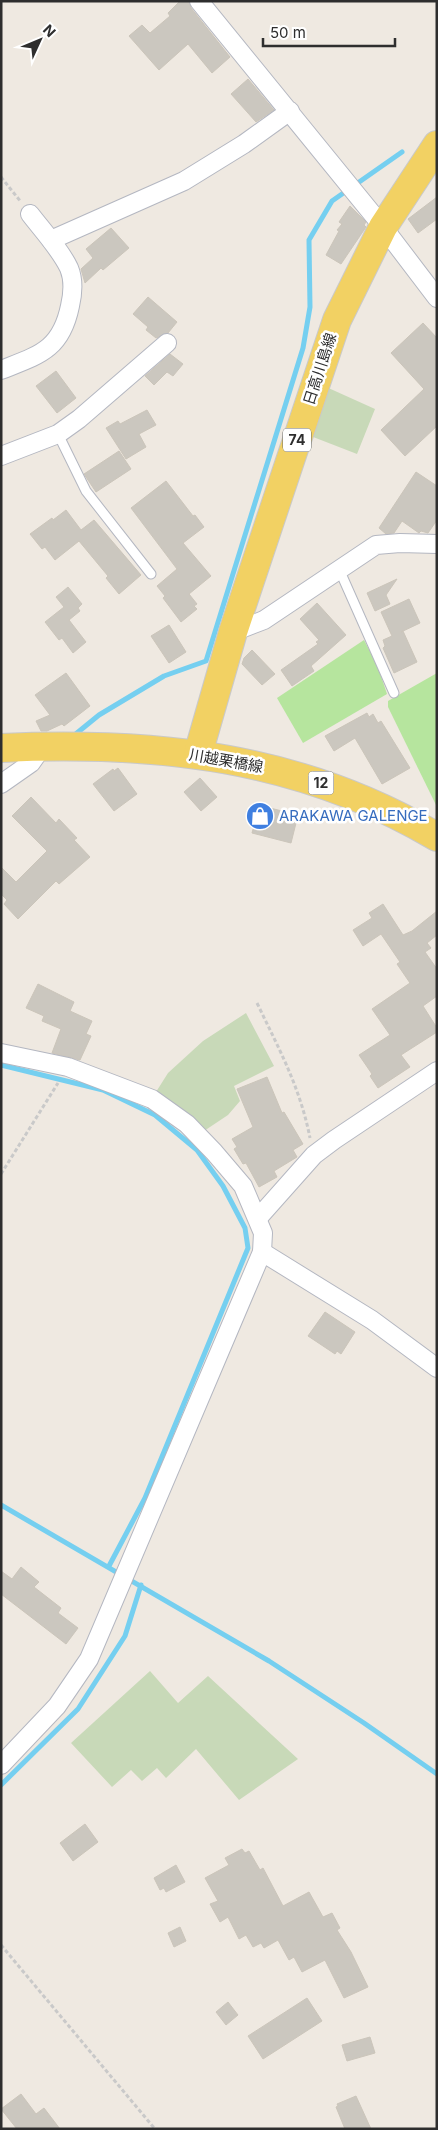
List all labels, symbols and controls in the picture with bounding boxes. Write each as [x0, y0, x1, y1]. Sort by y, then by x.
north arrow [15, 15, 65, 65]
scale bar [263, 15, 396, 47]
text: N [40, 21, 60, 40]
text: 50 m [270, 23, 306, 42]
street label: 日高川島線 [299, 330, 340, 407]
road number: 74 [283, 428, 311, 452]
street label: 川越栗橋線 [187, 745, 265, 776]
road number: 12 [308, 771, 334, 794]
shop icon: ARAKAWA GALENGE [245, 801, 275, 831]
place label: ARAKAWA GALENGE [279, 806, 428, 825]

